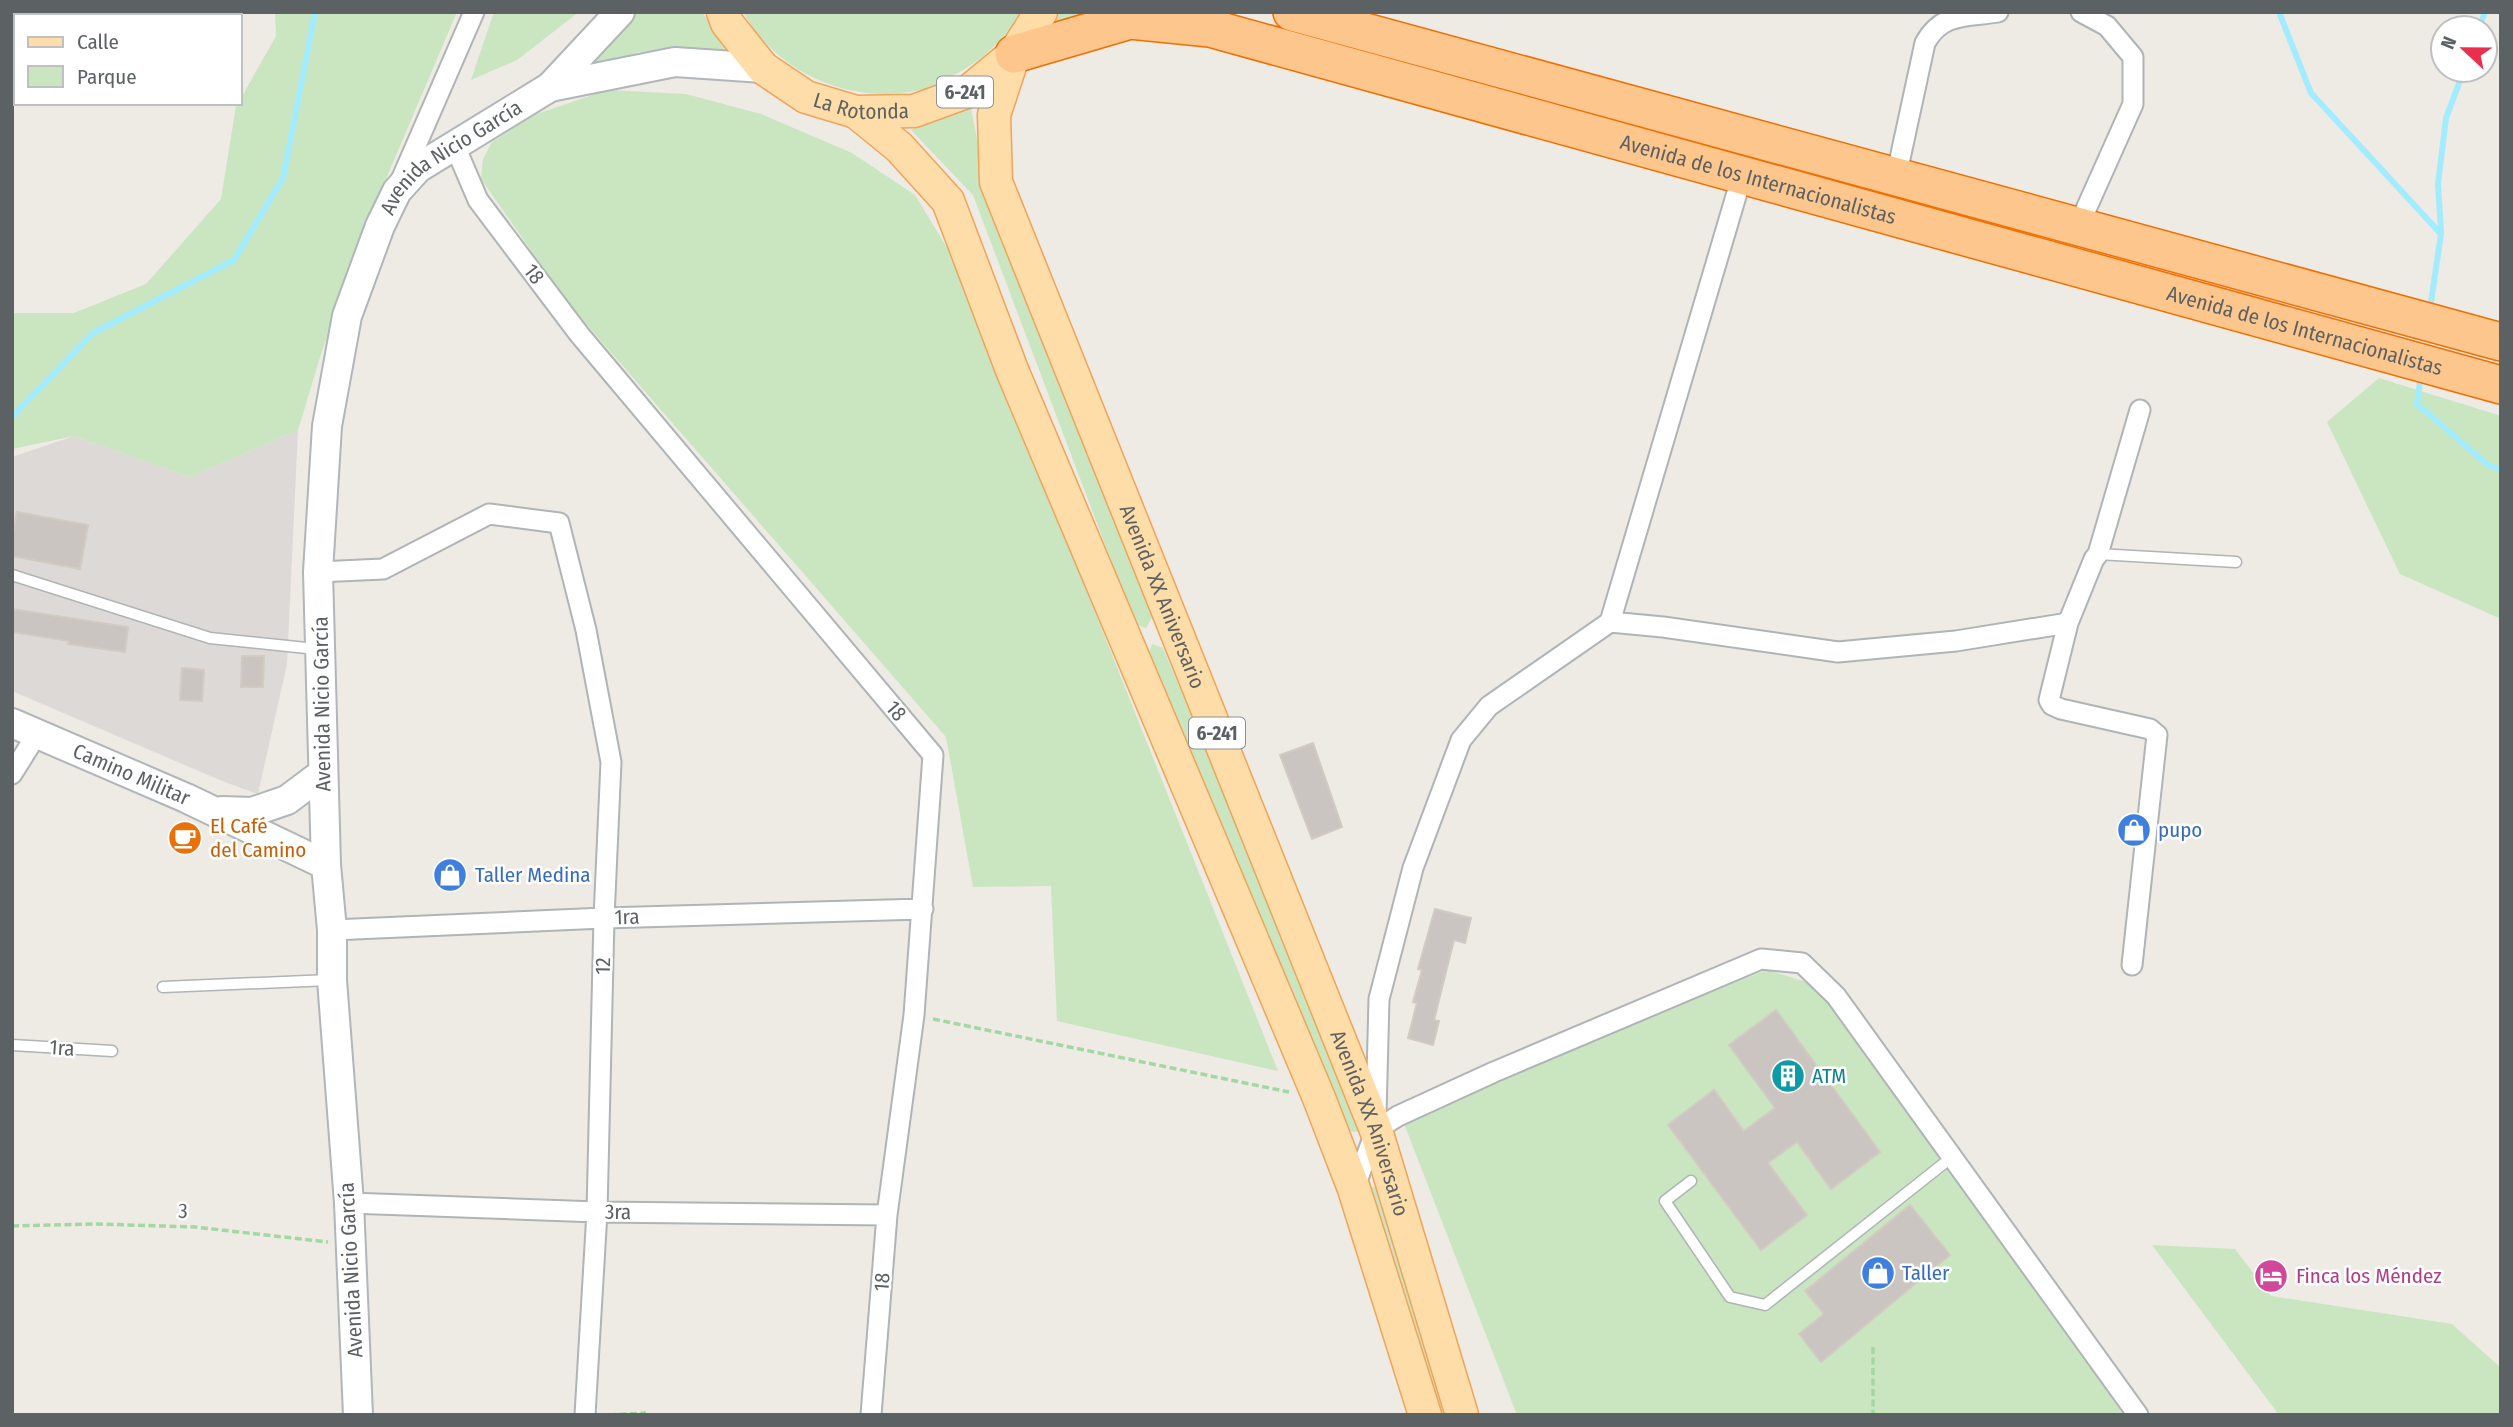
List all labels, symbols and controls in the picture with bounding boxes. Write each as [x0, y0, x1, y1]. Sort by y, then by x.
legend [14, 14, 242, 105]
north arrow [2429, 14, 2499, 84]
text: Calle [77, 29, 119, 55]
text: N [2436, 33, 2461, 52]
text: Parque [77, 64, 137, 90]
road number: 6-241 [937, 76, 993, 108]
street label: La Rotonda [810, 87, 909, 125]
street label: Avenida Nicio García [374, 94, 527, 219]
street label: Avenida de los Internacionalistas [1617, 129, 1899, 230]
street label: 18 [518, 259, 550, 289]
street label: Avenida de los Internacionalistas [2164, 280, 2445, 381]
street label: Avenida XX Aniversario [1114, 501, 1211, 692]
street label: Avenida Nicio García [307, 616, 337, 792]
street label: 18 [880, 695, 912, 727]
road number: 6-241 [1189, 718, 1245, 748]
street label: Camino Militar [69, 738, 194, 811]
shop icon: pupo [2115, 811, 2153, 849]
place label: El Café del Camino [210, 813, 306, 863]
place label: pupo [2158, 817, 2202, 843]
cafe icon: El Café del Camino [166, 819, 204, 857]
shop icon: Taller Medina [431, 856, 469, 894]
place label: Taller Medina [475, 862, 591, 888]
street label: 1ra [614, 904, 640, 930]
street label: 12 [590, 957, 616, 975]
street label: Avenida XX Aniversario [1324, 1026, 1414, 1219]
street label: 1ra [49, 1034, 75, 1062]
building icon: ATM [1769, 1057, 1807, 1095]
place label: ATM [1812, 1063, 1846, 1089]
street label: Avenida Nicio García [333, 1182, 369, 1358]
street label: 3 [178, 1198, 188, 1224]
street label: 3ra [605, 1199, 631, 1225]
shop icon: Taller [1859, 1254, 1897, 1292]
hotel icon: Finca los Méndez [2252, 1257, 2290, 1295]
place label: Taller [1902, 1260, 1950, 1286]
place label: Finca los Méndez [2296, 1263, 2441, 1289]
street label: 18 [868, 1272, 896, 1292]

